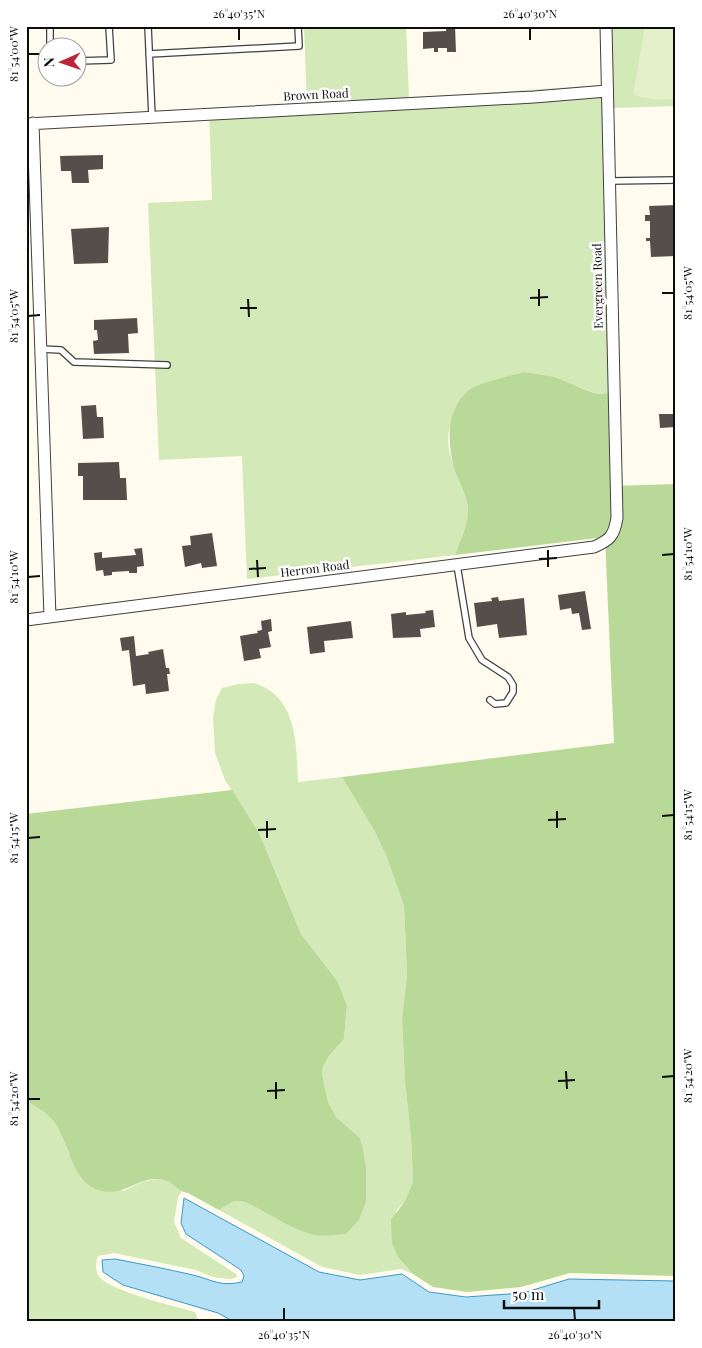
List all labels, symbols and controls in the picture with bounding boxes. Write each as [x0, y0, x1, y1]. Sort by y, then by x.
text: 26°40'35"N [213, 5, 266, 21]
text: 26°40'30"N [503, 5, 558, 21]
text: 81°54'00"W [5, 26, 21, 82]
north arrow [38, 38, 88, 88]
text: N [39, 57, 58, 68]
street label: Brown Road [283, 84, 349, 104]
street label: Evergreen Road [588, 243, 606, 329]
text: 81°54'05"W [679, 266, 695, 320]
text: 81°54'05"W [5, 289, 21, 343]
text: 81°54'10"W [679, 527, 695, 581]
text: 81°54'10"W [5, 550, 21, 604]
street label: Herron Road [279, 556, 350, 580]
text: 81°54'15"W [679, 789, 695, 841]
text: 81°54'15"W [5, 812, 21, 864]
text: 81°54'20"W [679, 1049, 695, 1103]
text: 81°54'20"W [5, 1072, 21, 1126]
scale bar [504, 1278, 600, 1310]
text: 50 m [512, 1284, 545, 1304]
text: 26°40'35"N [258, 1326, 311, 1342]
text: 26°40'30"N [548, 1326, 603, 1342]

